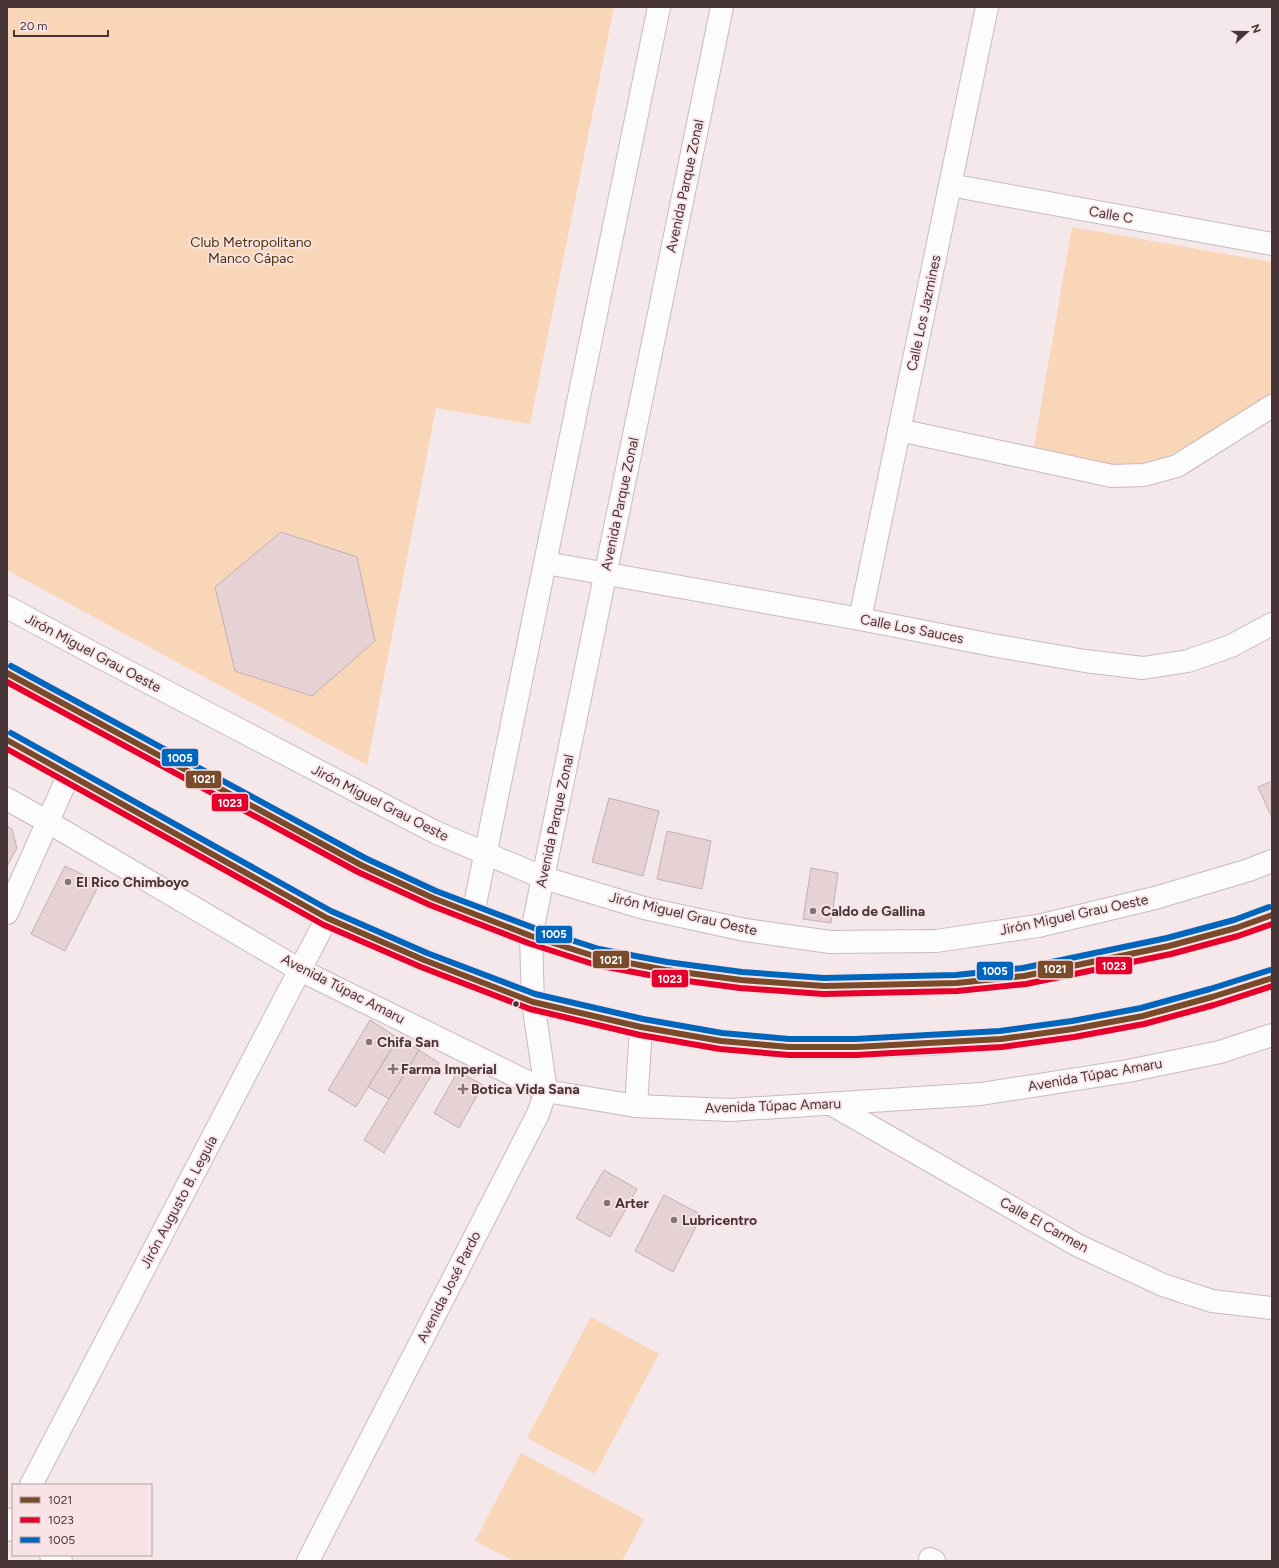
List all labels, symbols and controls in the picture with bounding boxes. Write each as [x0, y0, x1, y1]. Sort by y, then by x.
scale bar [14, 12, 108, 38]
north arrow [1227, 12, 1267, 52]
text: 20 m [20, 19, 48, 33]
text: N [1248, 22, 1263, 35]
street label: Avenida Parque Zonal [663, 118, 707, 254]
street label: Calle C [1088, 203, 1134, 227]
park label: Club Metropolitano Manco Cápac [190, 234, 312, 267]
street label: Calle Los Jazmines [903, 253, 945, 373]
street label: Avenida Parque Zonal [598, 436, 642, 572]
street label: Jirón Miguel Grau Oeste [22, 610, 164, 696]
street label: Calle Los Sauces [859, 611, 965, 647]
line badge: 1005 [161, 748, 199, 767]
text: 1005 [167, 752, 193, 765]
street label: Avenida Parque Zonal [533, 753, 577, 889]
street label: Jirón Miguel Grau Oeste [309, 761, 452, 845]
line badge: 1021 [185, 770, 222, 789]
text: 1021 [193, 773, 215, 786]
line badge: 1023 [211, 793, 249, 812]
text: 1023 [218, 797, 242, 810]
place label: El Rico Chimboyo [76, 874, 189, 891]
marker: El Rico Chimboyo [63, 877, 73, 887]
street label: Jirón Miguel Grau Oeste [607, 889, 759, 939]
street label: Jirón Miguel Grau Oeste [998, 891, 1150, 939]
place label: Caldo de Gallina [821, 903, 925, 920]
marker: Caldo de Gallina [808, 906, 818, 916]
line badge: 1005 [535, 925, 573, 944]
text: 1005 [541, 928, 567, 941]
street label: Avenida Túpac Amaru [278, 950, 408, 1028]
line badge: 1021 [592, 950, 630, 969]
text: 1021 [600, 954, 622, 967]
line badge: 1023 [1095, 956, 1133, 975]
line badge: 1021 [1037, 960, 1074, 979]
text: 1023 [1102, 960, 1126, 973]
line badge: 1005 [976, 961, 1014, 981]
text: 1021 [1044, 963, 1066, 976]
text: 1005 [982, 965, 1008, 978]
line badge: 1023 [651, 969, 689, 988]
text: 1023 [658, 973, 682, 986]
unlabelled marker [511, 999, 521, 1009]
place label: Chifa San [377, 1034, 439, 1051]
marker: Chifa San [364, 1037, 374, 1047]
street label: Avenida Túpac Amaru [1026, 1055, 1164, 1095]
place label: Farma Imperial [401, 1061, 497, 1078]
marker: Farma Imperial [388, 1064, 398, 1074]
place label: Botica Vida Sana [471, 1081, 580, 1098]
marker: Botica Vida Sana [458, 1084, 468, 1094]
street label: Avenida Túpac Amaru [705, 1095, 841, 1117]
street label: Jirón Augusto B. Leguía [137, 1133, 221, 1271]
street label: Calle El Carmen [997, 1194, 1091, 1256]
place label: Arter [615, 1195, 650, 1212]
marker: Arter [602, 1198, 612, 1208]
place label: Lubricentro [682, 1212, 757, 1229]
marker: Lubricentro [669, 1215, 679, 1225]
street label: Avenida José Pardo [413, 1228, 485, 1346]
legend [12, 1484, 152, 1556]
text: 1021 [48, 1493, 72, 1507]
text: 1023 [48, 1513, 74, 1527]
text: 1005 [48, 1533, 75, 1547]

